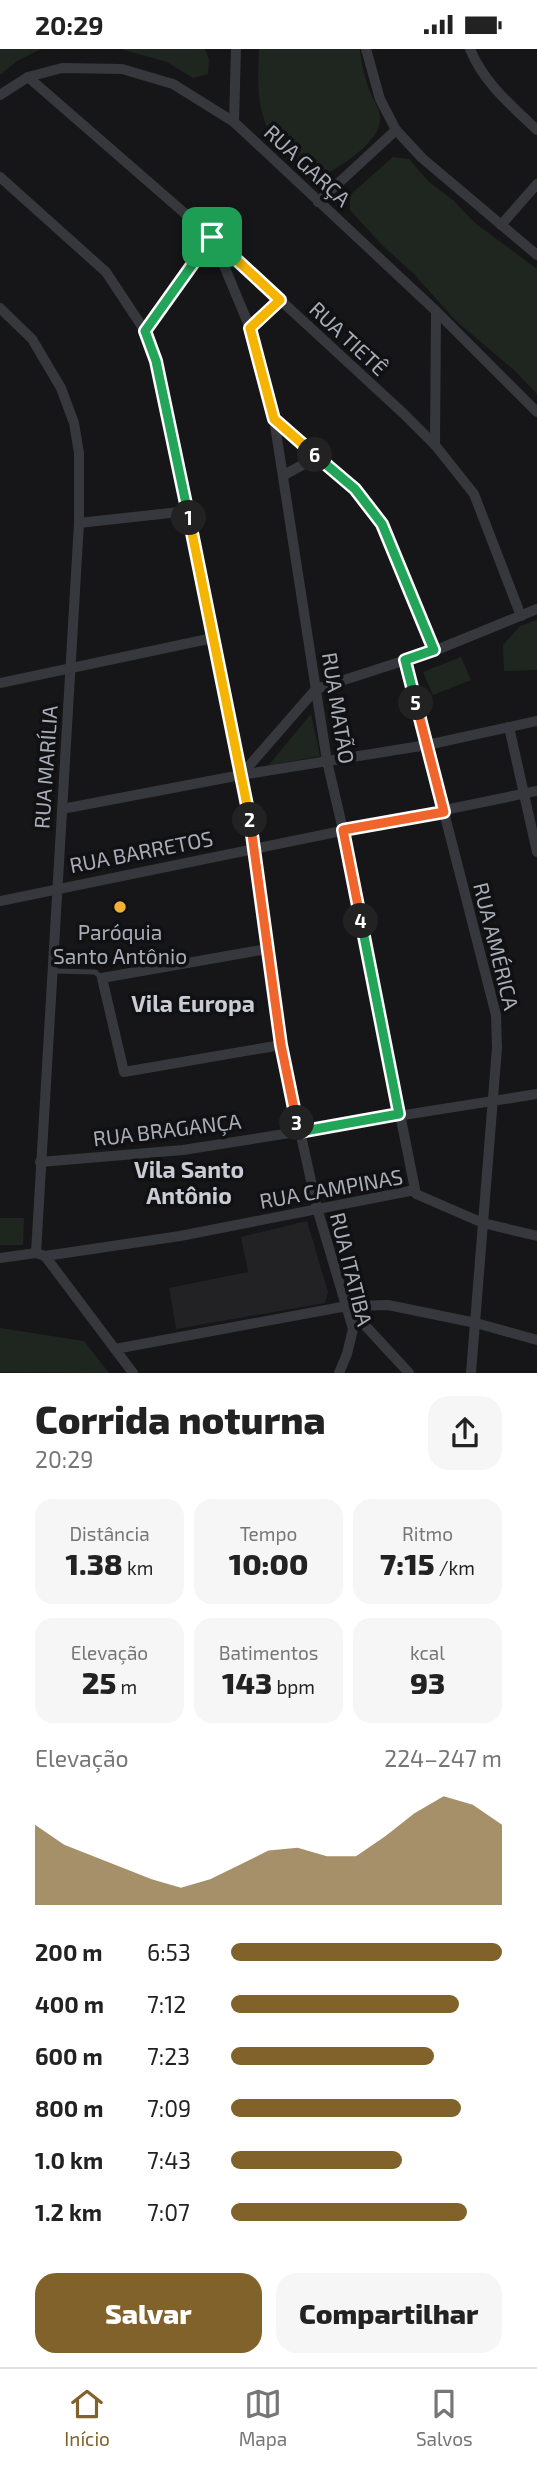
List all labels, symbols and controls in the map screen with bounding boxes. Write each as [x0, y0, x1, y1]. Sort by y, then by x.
text: 20:29 [35, 9, 104, 40]
street label: RUA GARÇA [258, 119, 356, 213]
pin [182, 207, 242, 267]
icon: arrive [193, 218, 231, 256]
street label: RUA TIETÊ [305, 296, 393, 380]
pin: 6 [298, 437, 332, 473]
text: 6 [309, 443, 320, 466]
pin: 1 [172, 501, 206, 535]
text: 1 [184, 506, 193, 529]
street label: RUA MATÃO [318, 651, 360, 765]
pin: 5 [398, 685, 434, 721]
text: 5 [410, 691, 421, 714]
street label: RUA MARÍLIA [28, 705, 62, 829]
pin: 2 [232, 803, 268, 837]
text: 2 [244, 808, 255, 831]
street label: RUA BARRETOS [67, 825, 215, 877]
street label: RUA AMÉRICA [469, 880, 525, 1012]
marker: Paróquia Santo Antônio [112, 899, 128, 915]
pin: 4 [344, 903, 378, 939]
text: 4 [354, 909, 367, 932]
place label: Paróquia Santo Antônio [53, 919, 187, 968]
district label: Vila Europa [131, 989, 255, 1017]
pin: 3 [280, 1105, 314, 1141]
street label: RUA BRAGANÇA [91, 1108, 243, 1152]
text: 3 [291, 1111, 302, 1134]
district label: Vila Santo Antônio [134, 1155, 244, 1209]
street label: RUA CAMPINAS [257, 1163, 405, 1213]
street label: RUA ITATIBA [326, 1210, 378, 1328]
text: Corrida noturna [35, 1396, 326, 1442]
button: share [428, 1396, 502, 1470]
text: 20:29 [35, 1445, 93, 1473]
text: Distância [69, 1522, 150, 1545]
text: Tempo [240, 1522, 297, 1545]
text: Ritmo [402, 1522, 453, 1545]
text: 1.38 [66, 1545, 123, 1581]
text: 10:00 [229, 1545, 308, 1581]
text: 7:15 [380, 1545, 435, 1581]
text: km [123, 1556, 153, 1579]
text: /km [435, 1556, 475, 1579]
text: Elevação [71, 1641, 148, 1664]
text: Batimentos [219, 1641, 318, 1664]
text: kcal [410, 1641, 445, 1664]
text: 25 [82, 1664, 116, 1700]
text: 143 [222, 1664, 272, 1700]
text: 93 [410, 1664, 445, 1700]
text: m [116, 1675, 137, 1698]
text: bpm [272, 1675, 315, 1698]
text: Elevação [35, 1744, 129, 1772]
text: 224–247 m [384, 1744, 502, 1772]
text: 200 m [35, 1938, 103, 1966]
text: 6:53 [147, 1938, 191, 1966]
text: 400 m [35, 1990, 104, 2018]
text: 7:12 [147, 1990, 186, 2018]
text: 600 m [35, 2042, 103, 2070]
text: 7:23 [147, 2042, 190, 2070]
text: 800 m [35, 2094, 104, 2122]
text: 7:09 [147, 2094, 191, 2122]
text: 1.0 km [35, 2146, 103, 2174]
text: 7:43 [147, 2146, 191, 2174]
text: 1.2 km [35, 2198, 102, 2226]
text: 7:07 [147, 2198, 190, 2226]
button: Salvar [35, 2273, 262, 2353]
button: Compartilhar [276, 2273, 502, 2353]
tab: Início [64, 2385, 110, 2450]
tab: Mapa [239, 2385, 287, 2450]
tab: Salvos [416, 2385, 473, 2450]

